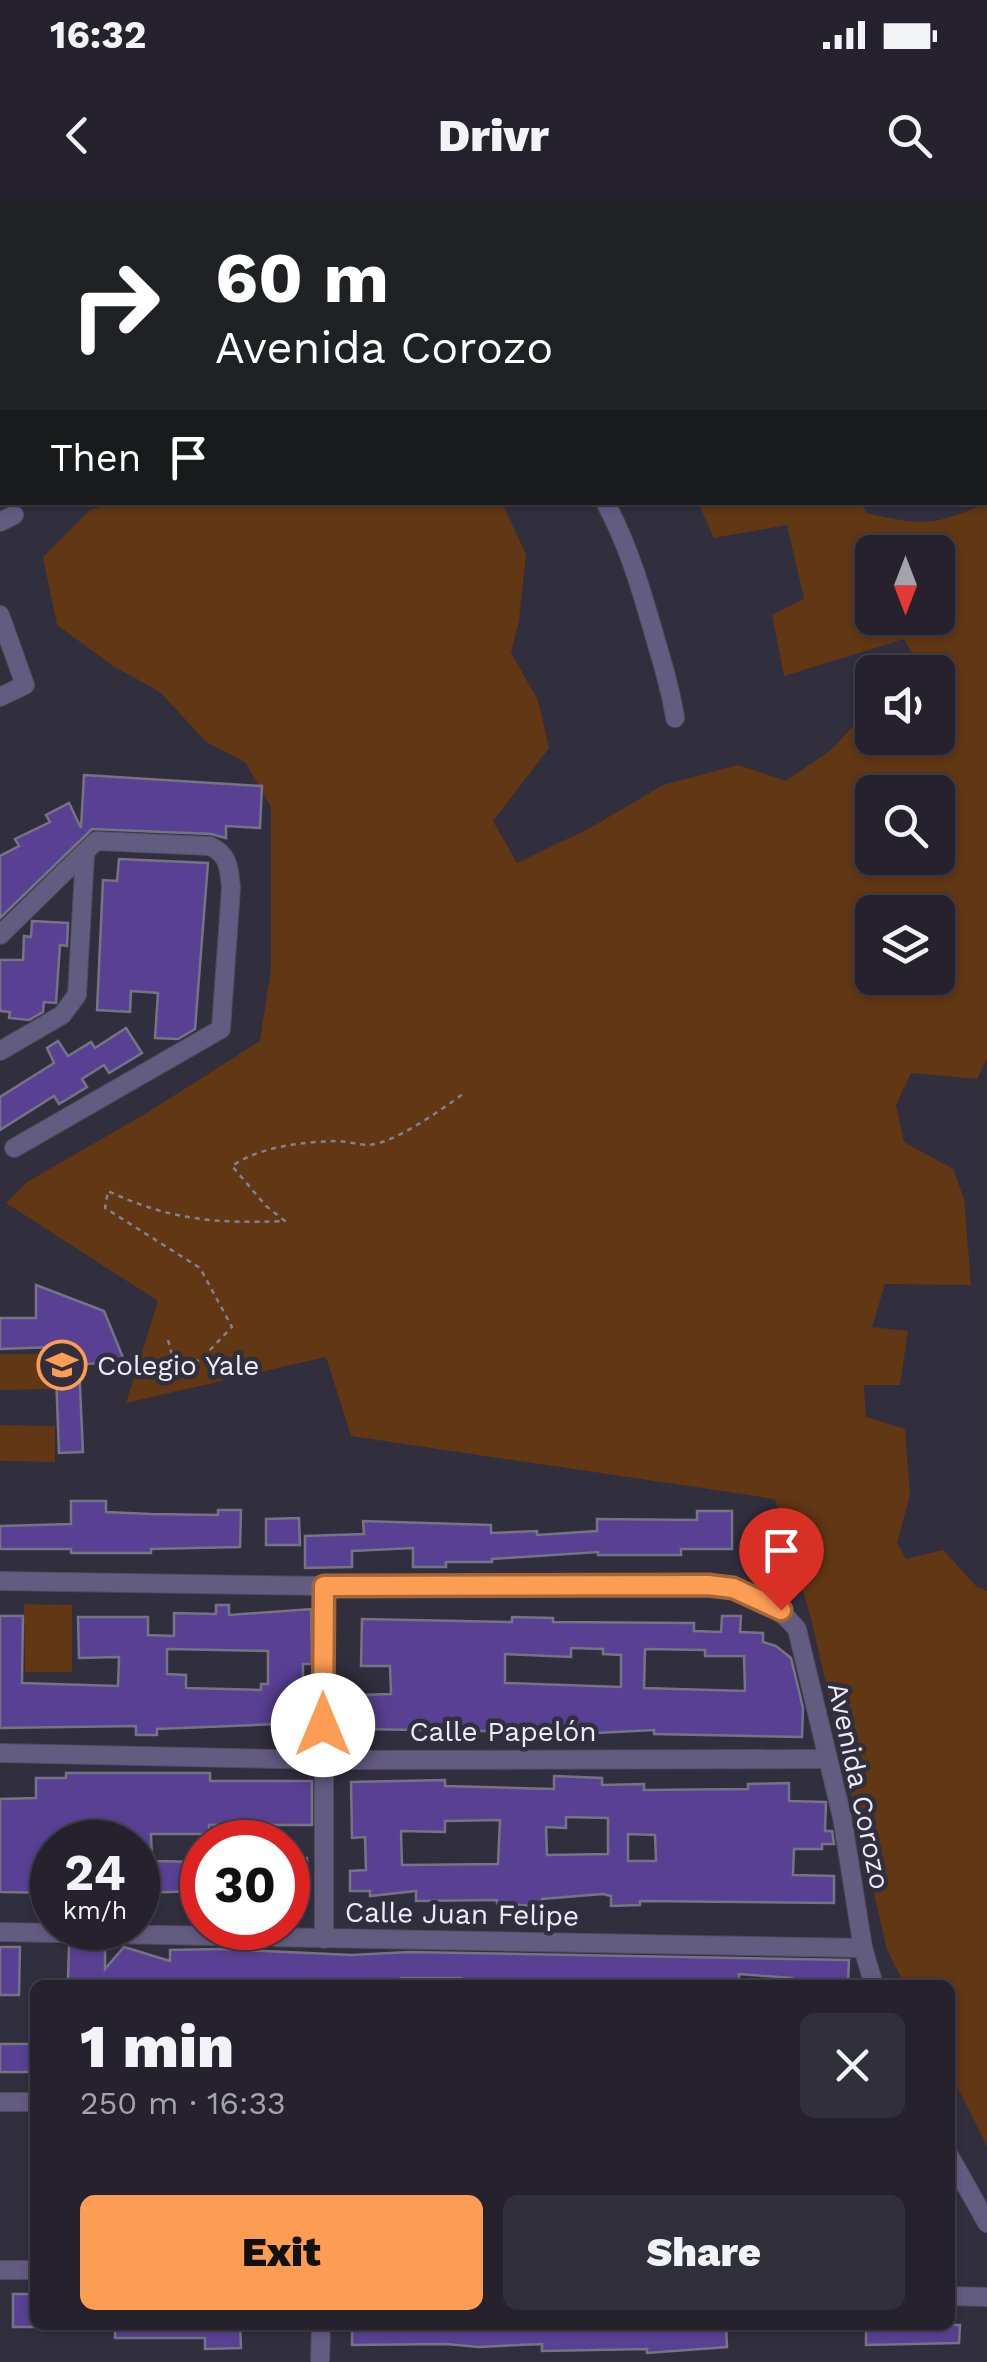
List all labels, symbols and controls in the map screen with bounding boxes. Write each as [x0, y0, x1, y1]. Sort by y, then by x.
text: 16:32 [50, 13, 146, 57]
icon: back [50, 108, 105, 163]
icon: search [882, 108, 937, 163]
text: Drivr [438, 109, 549, 162]
text: 60 m [215, 237, 389, 319]
icon: right [50, 240, 180, 370]
text: Avenida Corozo [215, 321, 553, 374]
icon: arrive [161, 430, 216, 485]
text: Then [50, 436, 141, 480]
north arrow [855, 535, 955, 635]
map controls [855, 535, 955, 995]
button: sound [855, 655, 955, 755]
button: search [855, 775, 955, 875]
button: layers [855, 895, 955, 995]
school or university icon: Colegio Yale [36, 1339, 88, 1391]
place label: Colegio Yale [97, 1349, 259, 1382]
pin [739, 1508, 824, 1611]
icon: arrive [754, 1523, 809, 1578]
position arrow [271, 1673, 375, 1777]
street label: Avenida Corozo [821, 1680, 897, 1892]
street label: Calle Papelón [409, 1715, 597, 1748]
speed limit sign: 30 [180, 1820, 310, 1950]
text: 24 [64, 1843, 126, 1902]
street label: Calle Juan Felipe [345, 1895, 579, 1933]
text: km/h [63, 1896, 127, 1925]
text: 1 min [80, 2011, 234, 2082]
button: close [800, 2013, 905, 2118]
text: 250 m · 16:33 [80, 2084, 286, 2122]
button: Exit [80, 2195, 483, 2310]
button: Share [503, 2195, 905, 2310]

